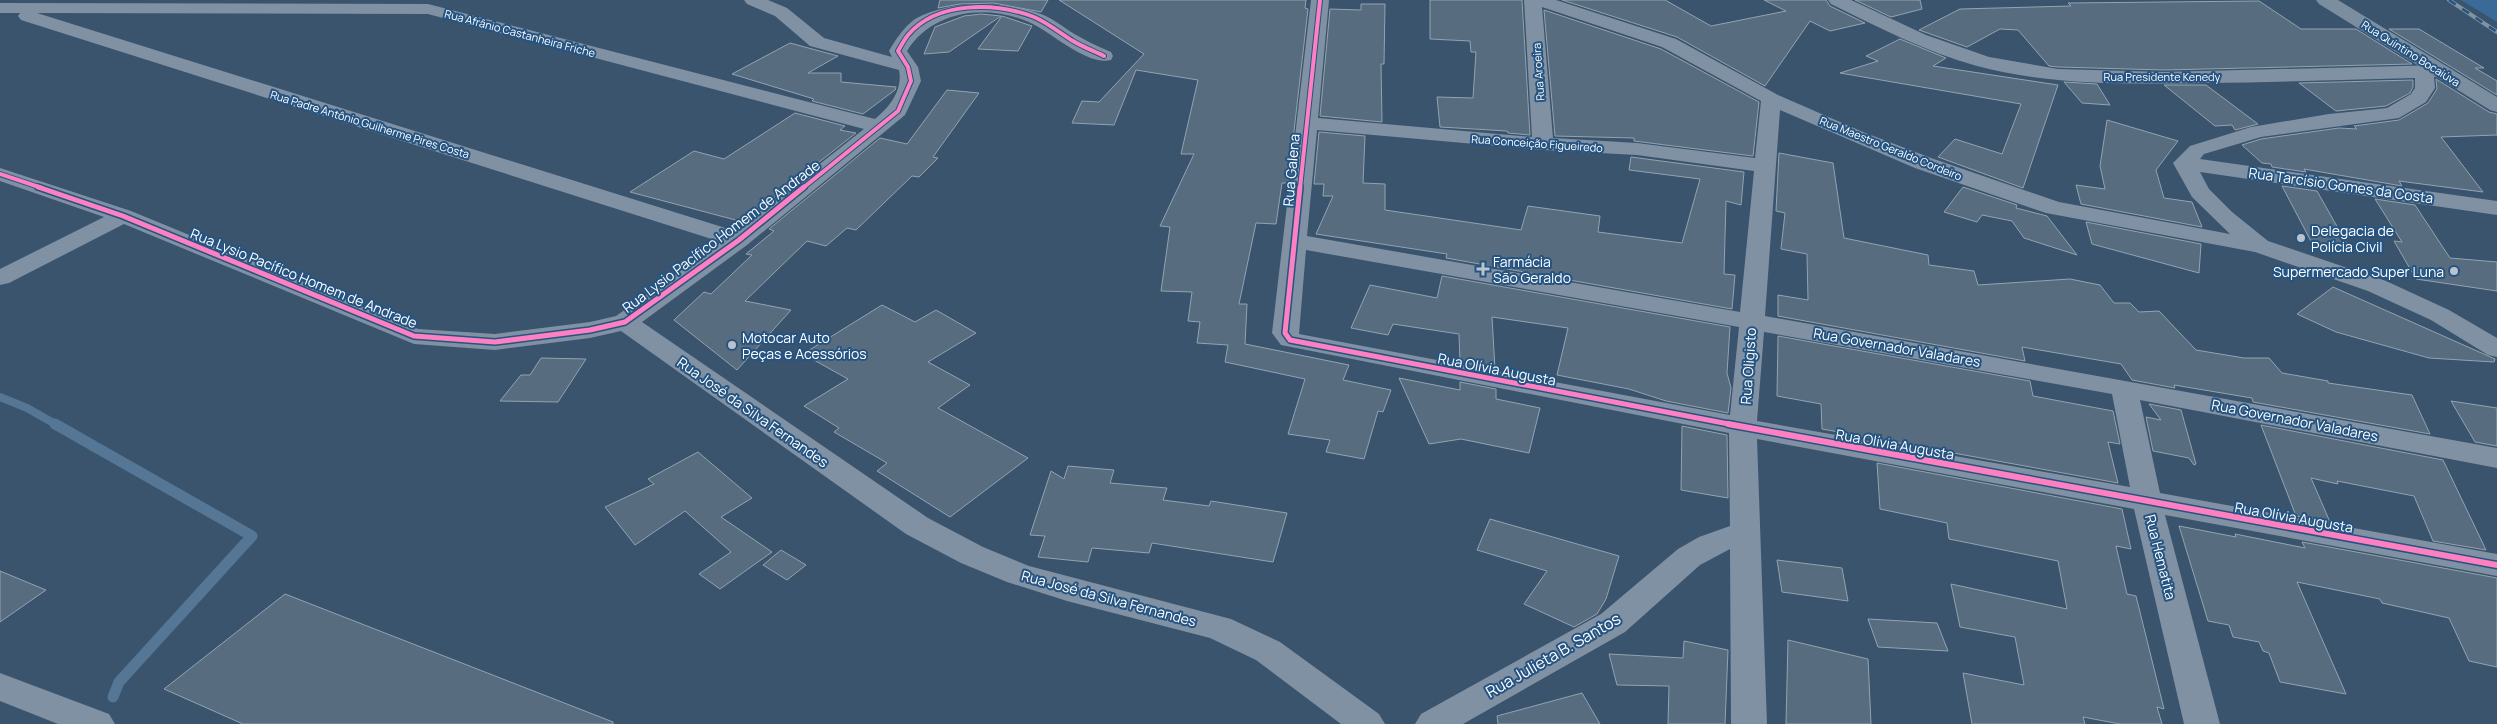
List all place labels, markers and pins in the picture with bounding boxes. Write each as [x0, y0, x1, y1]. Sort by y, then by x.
place label: Delegacia de Polícia Civil [2311, 221, 2394, 256]
marker: Delegacia de Polícia Civil [2295, 232, 2307, 244]
place label: Farmácia São Geraldo [1493, 252, 1571, 287]
place label: Supermercado Super Luna [2273, 262, 2444, 281]
marker: Farmácia São Geraldo [1477, 263, 1489, 275]
marker: Supermercado Super Luna [2448, 265, 2460, 277]
place label: Motocar Auto Peças e Acessórios [742, 328, 867, 363]
marker: Motocar Auto Peças e Acessórios [726, 339, 738, 351]

